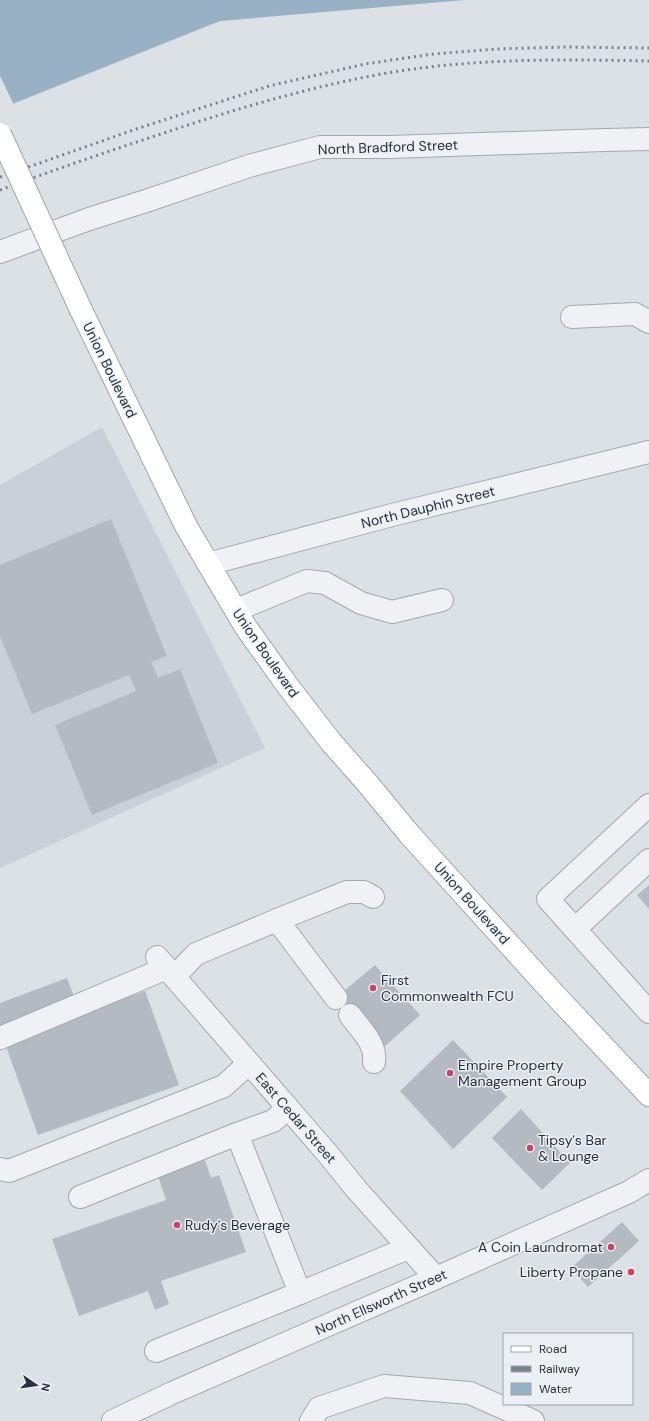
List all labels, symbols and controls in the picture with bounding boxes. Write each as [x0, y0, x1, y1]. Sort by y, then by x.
street label: North Bradford Street [318, 136, 458, 158]
street label: Union Boulevard [79, 319, 141, 421]
street label: North Dauphin Street [359, 482, 497, 532]
street label: Union Boulevard [229, 605, 303, 701]
street label: Union Boulevard [430, 858, 514, 948]
place label: First Commonwealth FCU [381, 971, 514, 1005]
marker: First Commonwealth FCU [368, 983, 378, 993]
place label: Empire Property Management Group [458, 1056, 587, 1090]
marker: Empire Property Management Group [445, 1068, 455, 1078]
street label: East Cedar Street [252, 1069, 340, 1167]
place label: Tipsy's Bar & Lounge [538, 1131, 607, 1165]
marker: Tipsy's Bar & Lounge [525, 1143, 535, 1153]
place label: Rudy's Beverage [185, 1216, 290, 1234]
marker: Rudy's Beverage [172, 1220, 182, 1230]
place label: A Coin Laundromat [478, 1238, 603, 1256]
marker: A Coin Laundromat [606, 1242, 616, 1252]
place label: Liberty Propane [520, 1263, 623, 1281]
street label: North Ellsworth Street [312, 1265, 450, 1339]
marker: Liberty Propane [626, 1267, 636, 1277]
legend [503, 1333, 633, 1405]
text: Road [539, 1341, 567, 1357]
text: Railway [539, 1361, 580, 1377]
north arrow [16, 1365, 56, 1405]
text: Water [539, 1381, 573, 1397]
text: N [38, 1382, 53, 1393]

